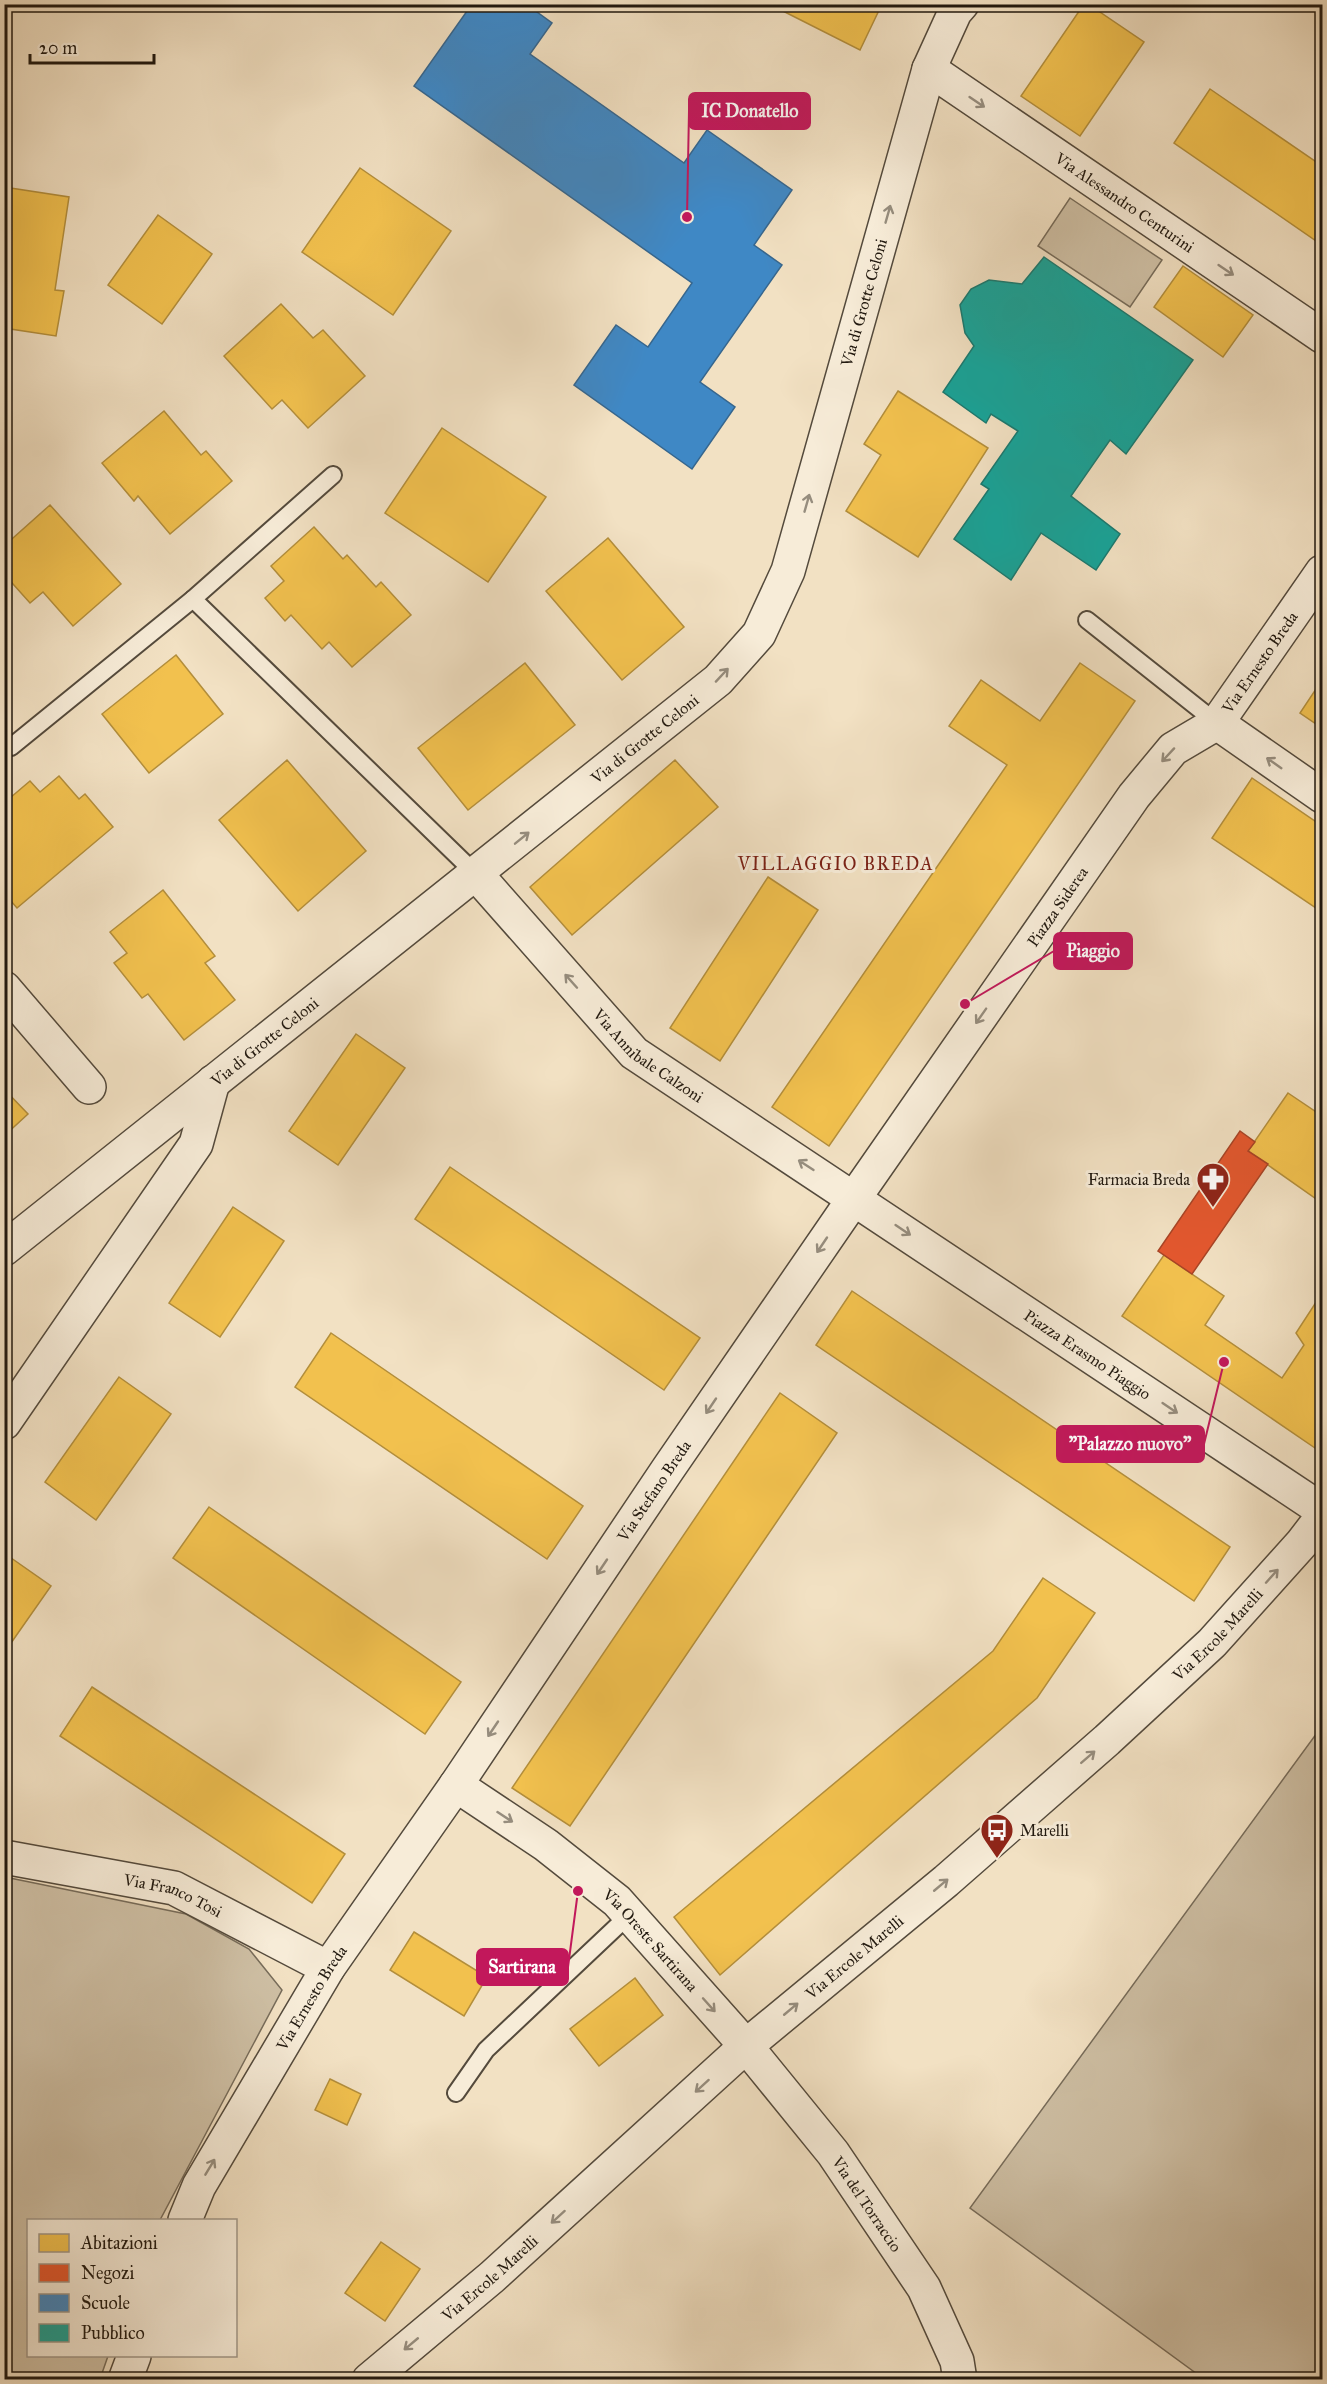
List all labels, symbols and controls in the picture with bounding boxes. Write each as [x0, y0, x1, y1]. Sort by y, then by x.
scale bar [30, 27, 154, 65]
text: 20 m [39, 37, 77, 59]
callout: IC Donatello [689, 93, 810, 129]
one-way arrow [969, 96, 985, 108]
text: IC Donatello [701, 100, 799, 122]
street label: Via Alessandro Centurini [1051, 148, 1199, 256]
one-way arrow [883, 205, 894, 224]
street label: Via di Grotte Celoni [836, 236, 891, 369]
one-way arrow [1217, 264, 1233, 276]
one-way arrow [802, 494, 813, 513]
street label: Via Ernesto Breda [1217, 607, 1301, 717]
one-way arrow [715, 668, 729, 683]
street label: Via di Grotte Celoni [586, 690, 703, 788]
one-way arrow [1161, 748, 1176, 763]
one-way arrow [1266, 756, 1283, 769]
one-way arrow [514, 831, 530, 844]
district label: VILLAGGIO BREDA [737, 853, 934, 875]
street label: Piazza Siderea [1023, 863, 1092, 950]
callout: Piaggio [1054, 933, 1132, 969]
text: Piaggio [1066, 940, 1120, 963]
one-way arrow [565, 974, 579, 990]
street label: Via di Grotte Celoni [206, 993, 322, 1091]
street label: Via Annibale Calzoni [589, 1004, 708, 1106]
one-way arrow [975, 1007, 987, 1023]
one-way arrow [797, 1159, 814, 1172]
pharmacy icon: Farmacia Breda [1195, 1161, 1231, 1208]
place label: Farmacia Breda [1088, 1170, 1190, 1189]
one-way arrow [895, 1224, 911, 1236]
one-way arrow [816, 1237, 828, 1253]
street label: Piazza Erasmo Piaggio [1021, 1305, 1155, 1403]
one-way arrow [705, 1397, 717, 1414]
one-way arrow [1162, 1402, 1178, 1414]
callout: "Palazzo nuovo" [1057, 1426, 1204, 1462]
text: "Palazzo nuovo" [1069, 1433, 1192, 1455]
street label: Via Stefano Breda [612, 1436, 695, 1545]
one-way arrow [596, 1559, 608, 1575]
one-way arrow [1265, 1569, 1279, 1584]
street label: Via Ercole Marelli [1168, 1584, 1267, 1685]
one-way arrow [487, 1721, 499, 1737]
one-way arrow [1080, 1750, 1095, 1764]
one-way arrow [496, 1811, 512, 1823]
bus stop icon: Marelli [979, 1812, 1015, 1859]
place label: Marelli [1020, 1821, 1069, 1840]
street label: Via Franco Tosi [121, 1869, 226, 1921]
one-way arrow [933, 1878, 949, 1891]
street label: Via Oreste Sartirana [599, 1884, 702, 1995]
street label: Via Ercole Marelli [801, 1910, 907, 2003]
street label: Via Ernesto Breda [272, 1941, 351, 2054]
callout: Sartirana [477, 1949, 568, 1985]
text: Sartirana [488, 1956, 556, 1978]
one-way arrow [702, 1997, 716, 2012]
one-way arrow [783, 2002, 798, 2016]
one-way arrow [695, 2079, 710, 2093]
street label: Via del Torraccio [828, 2152, 906, 2255]
one-way arrow [204, 2159, 216, 2176]
one-way arrow [551, 2210, 566, 2224]
legend [27, 2219, 237, 2357]
street label: Via Ercole Marelli [437, 2230, 542, 2325]
text: Abitazioni [80, 2232, 158, 2254]
text: Negozi [81, 2262, 134, 2285]
text: Scuole [81, 2292, 130, 2314]
text: Pubblico [81, 2322, 145, 2344]
one-way arrow [403, 2338, 419, 2351]

